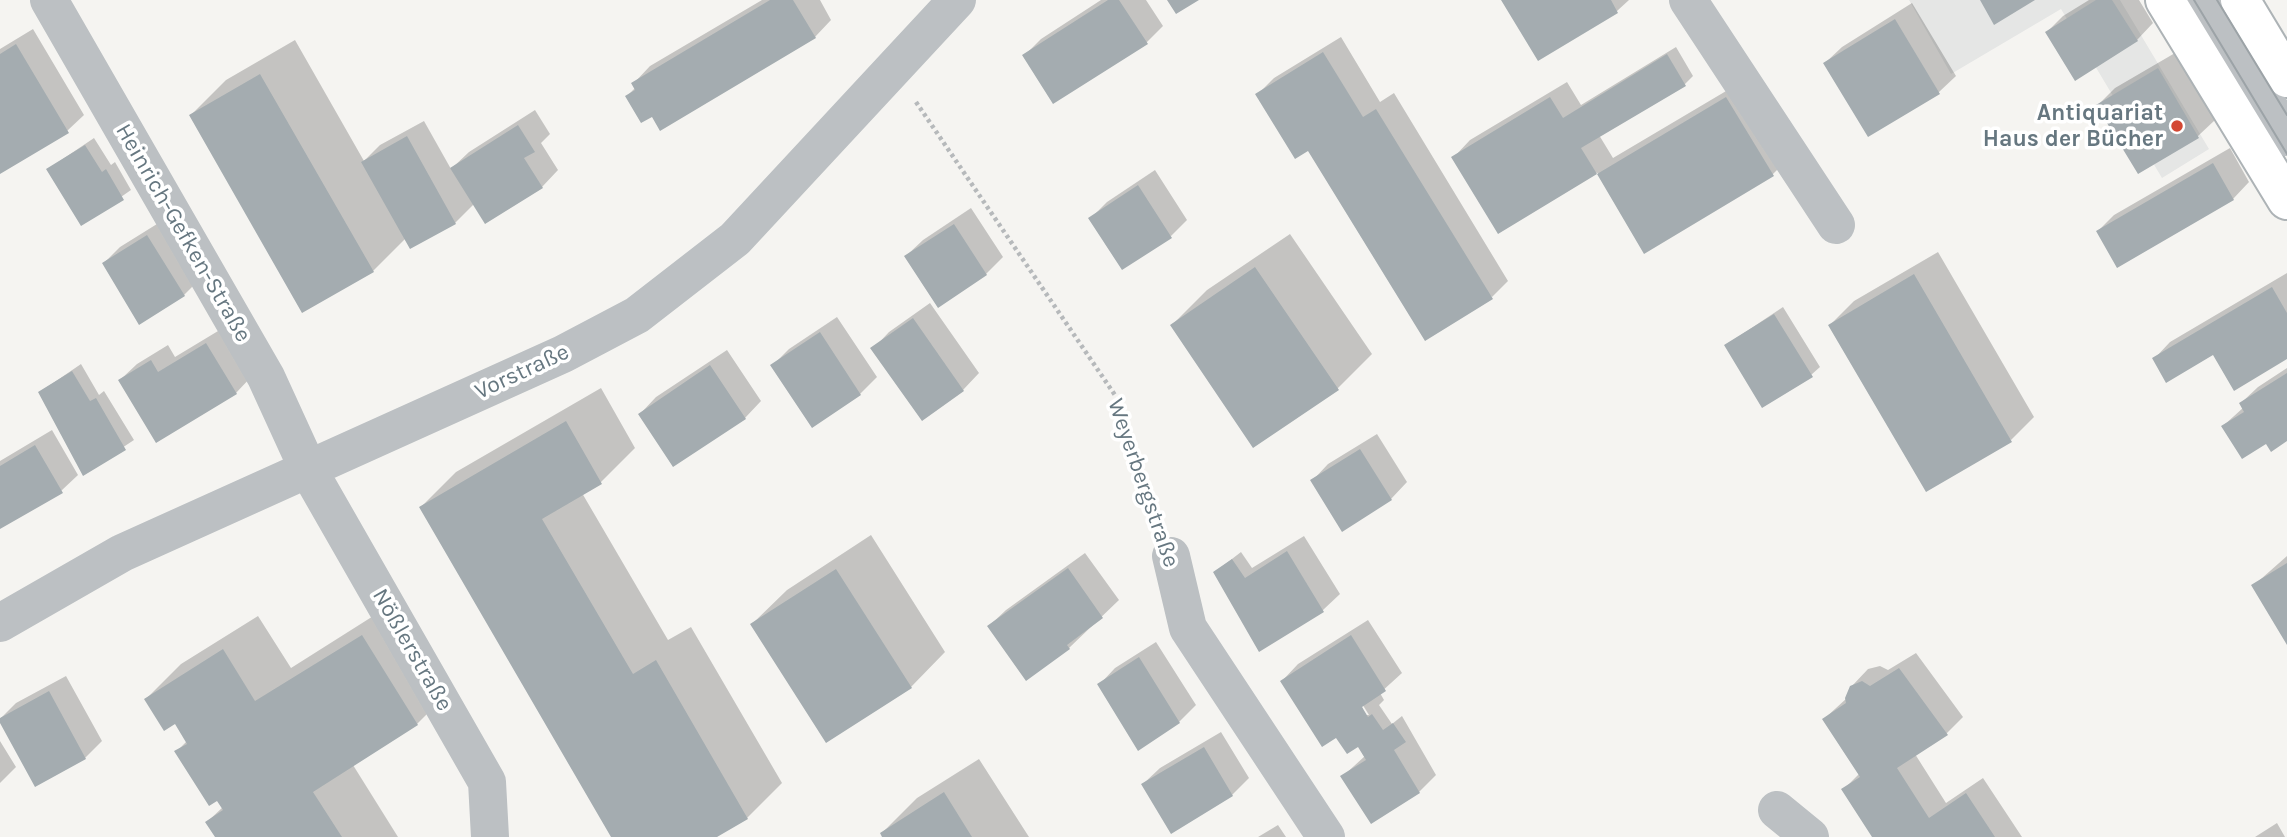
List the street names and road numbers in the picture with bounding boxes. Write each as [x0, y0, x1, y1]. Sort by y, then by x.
street label: Heinrich-Gefken-Straße [109, 119, 257, 347]
street label: Vorstraße [471, 338, 573, 406]
street label: Weyerbergstraße [1101, 395, 1185, 571]
street label: Nößlerstraße [366, 584, 458, 716]

